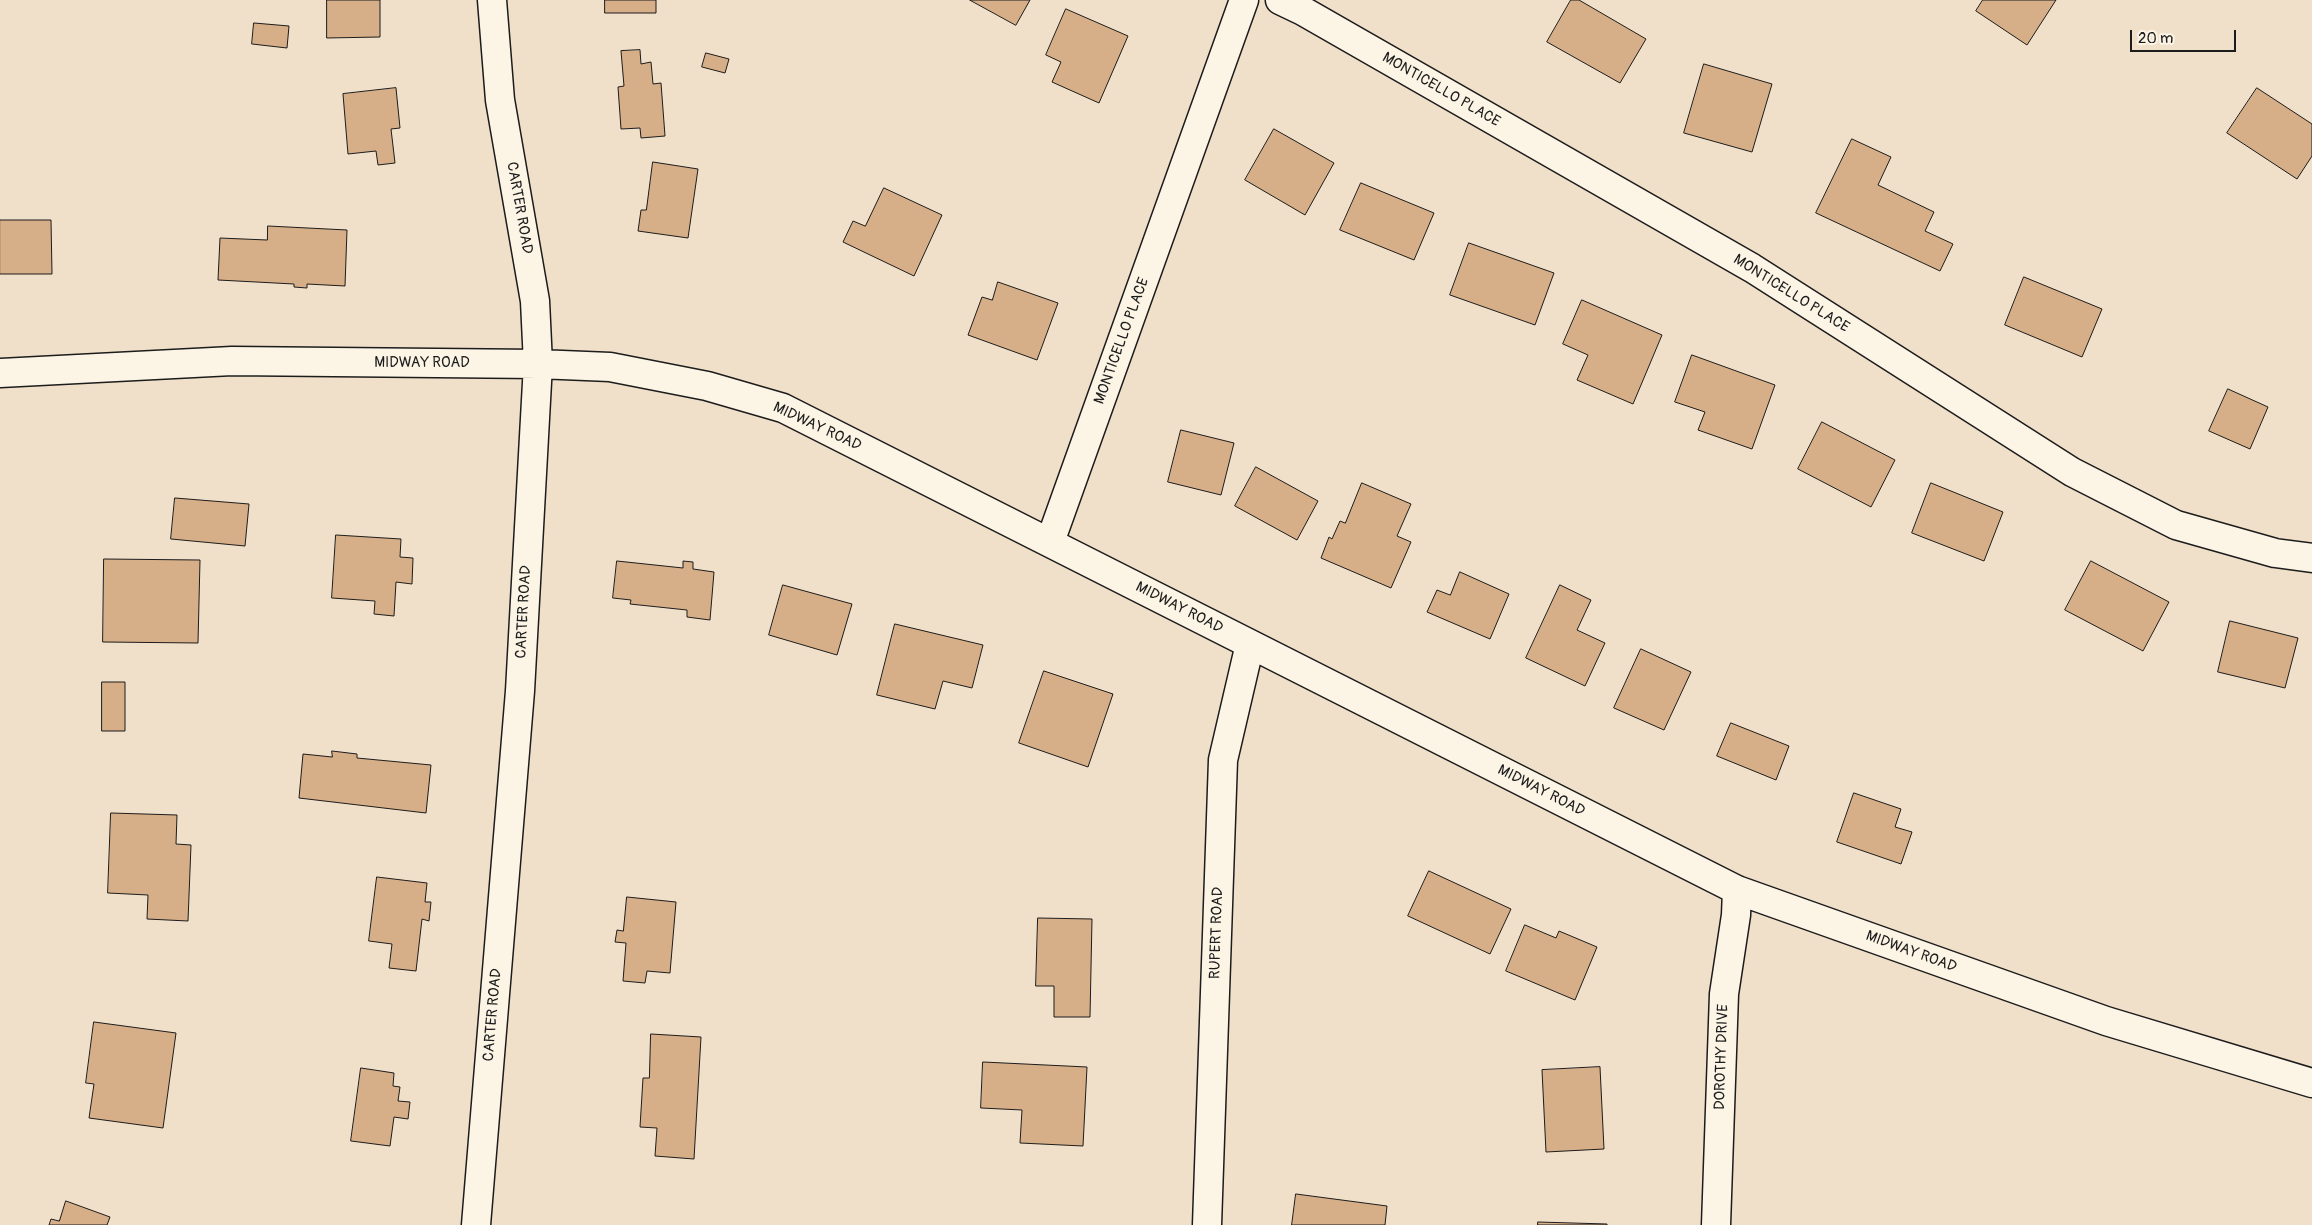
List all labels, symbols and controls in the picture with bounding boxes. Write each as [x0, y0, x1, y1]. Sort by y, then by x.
scale bar [2132, 20, 2238, 52]
text: 20 m [2138, 29, 2173, 48]
street label: MONTICELLO PLACE [1379, 49, 1503, 131]
street label: CARTER ROAD [502, 161, 536, 255]
street label: MONTICELLO PLACE [1730, 251, 1852, 337]
street label: MONTICELLO PLACE [1091, 275, 1153, 407]
street label: MIDWAY ROAD [374, 354, 470, 372]
street label: MIDWAY ROAD [770, 399, 864, 455]
street label: CARTER ROAD [513, 565, 535, 659]
street label: MIDWAY ROAD [1132, 578, 1226, 638]
street label: MIDWAY ROAD [1494, 761, 1588, 821]
street label: RUPERT ROAD [1206, 887, 1228, 979]
street label: MIDWAY ROAD [1863, 927, 1959, 977]
street label: CARTER ROAD [480, 968, 506, 1062]
street label: DOROTHY DRIVE [1711, 1004, 1733, 1110]

